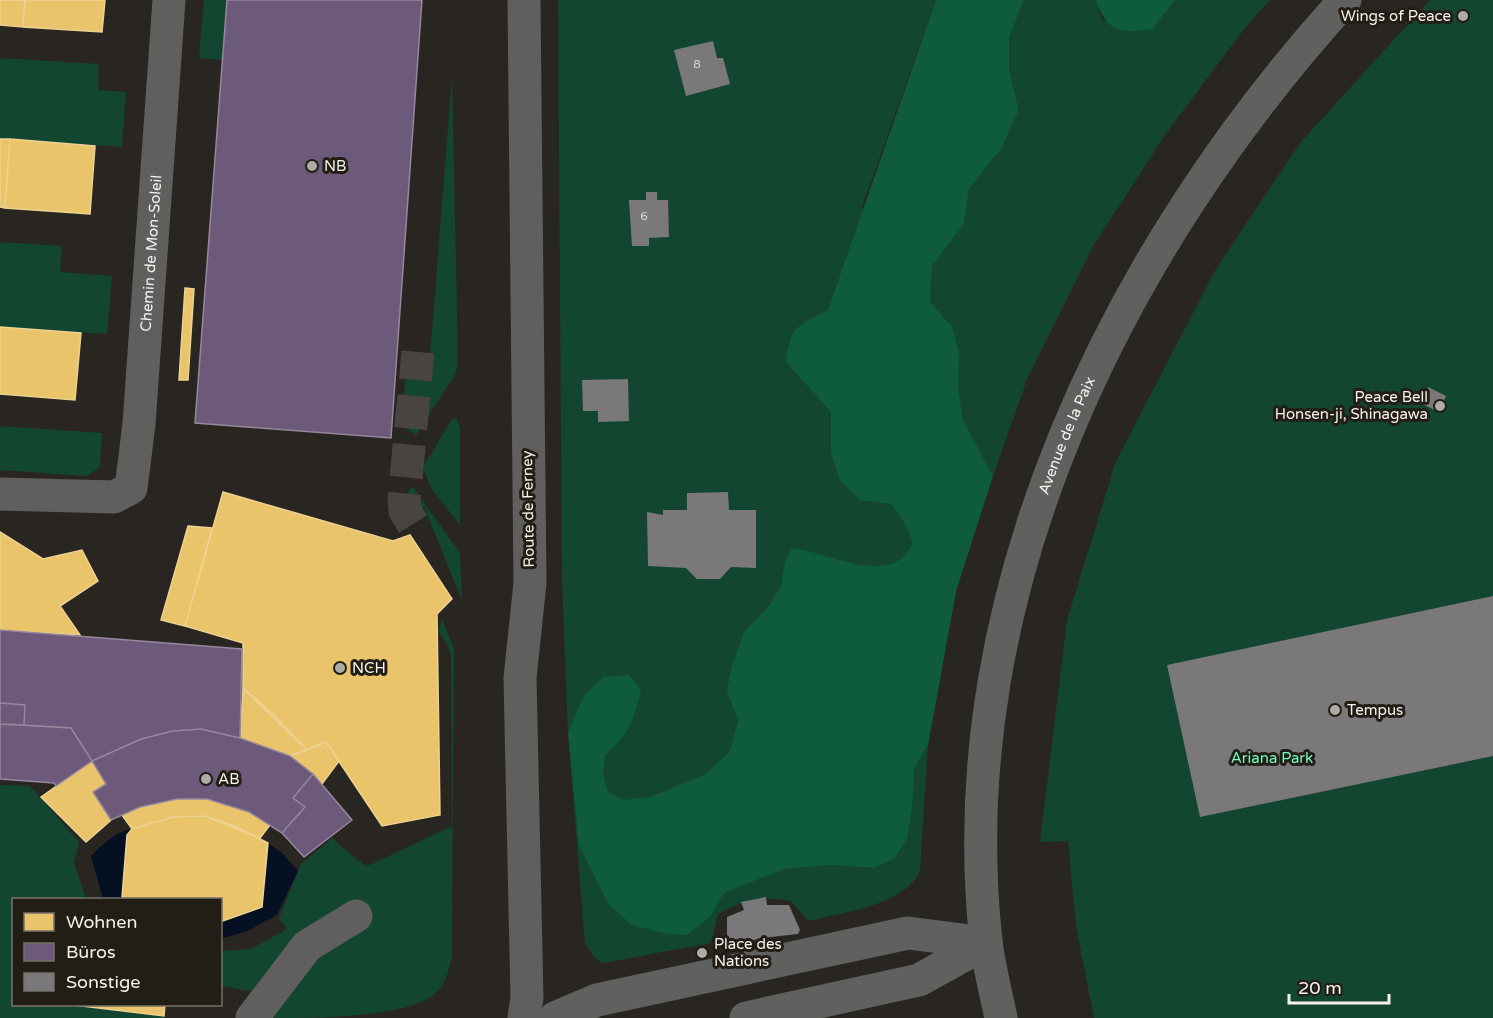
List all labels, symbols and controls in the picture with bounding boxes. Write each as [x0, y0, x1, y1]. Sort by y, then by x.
place label: Wings of Peace [1341, 7, 1451, 25]
marker: Wings of Peace [1456, 9, 1470, 23]
house number: 8 [693, 57, 701, 71]
place label: NB [324, 157, 346, 175]
marker: NB [305, 159, 319, 173]
street label: Chemin de Mon-Soleil [137, 174, 166, 332]
house number: 6 [640, 209, 648, 223]
street label: Avenue de la Paix [1035, 374, 1099, 497]
place label: Peace Bell Honsen-ji, Shinagawa [1275, 388, 1428, 423]
marker: Peace Bell Honsen-ji, Shinagawa [1433, 399, 1447, 413]
street label: Route de Ferney [518, 450, 538, 568]
place label: NCH [352, 659, 386, 677]
marker: NCH [333, 661, 347, 675]
place label: Tempus [1347, 701, 1403, 719]
marker: Tempus [1328, 703, 1342, 717]
park label: Ariana Park [1231, 749, 1313, 767]
place label: AB [218, 770, 240, 788]
marker: AB [199, 772, 213, 786]
legend [12, 898, 222, 1006]
text: Wohnen [66, 911, 137, 933]
place label: Place des Nations [714, 935, 782, 970]
text: Büros [66, 941, 116, 963]
marker: Place des Nations [695, 946, 709, 960]
scale bar [1289, 967, 1390, 1005]
text: Sonstige [66, 971, 140, 993]
text: 20 m [1298, 977, 1342, 999]

